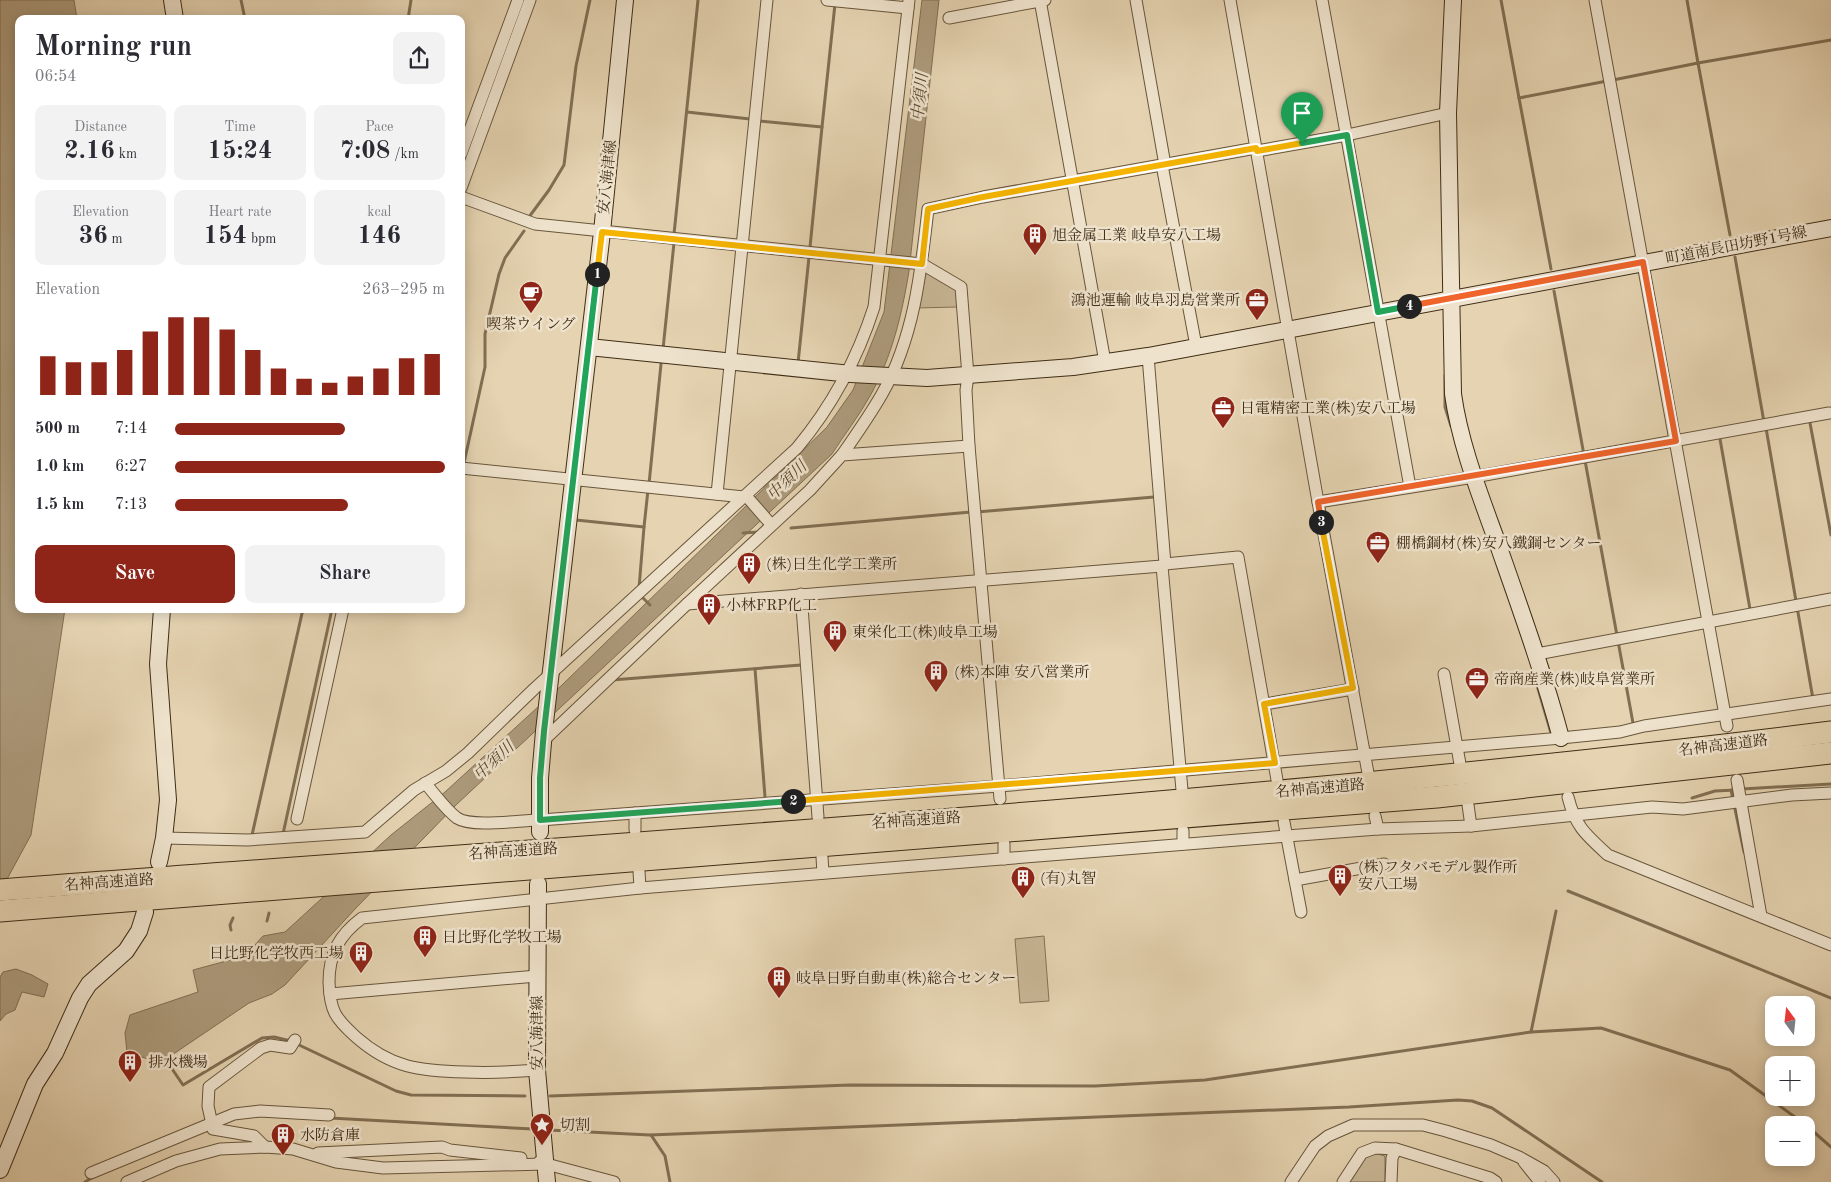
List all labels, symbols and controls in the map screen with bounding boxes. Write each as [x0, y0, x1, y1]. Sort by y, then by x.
button: share [393, 32, 445, 84]
text: Morning run [35, 34, 192, 62]
text: 06:54 [35, 69, 77, 85]
water label: 中須川 [909, 70, 932, 122]
pin [1281, 92, 1323, 143]
icon: arrive [1288, 99, 1316, 127]
text: Distance [74, 120, 127, 134]
text: Time [224, 120, 256, 134]
text: Pace [365, 120, 394, 134]
text: 2.16 [64, 139, 115, 164]
text: 15:24 [207, 139, 273, 164]
text: 7:08 [340, 139, 390, 164]
street label: 安八海津線 [595, 139, 620, 215]
text: km [115, 147, 137, 161]
text: /km [390, 147, 419, 161]
text: Elevation [72, 205, 129, 219]
text: Heart rate [209, 205, 271, 219]
text: kcal [367, 205, 391, 219]
building icon: 旭金属工業 岐阜安八工場 [1022, 222, 1048, 256]
street label: 町道南長田坊野1号線 [1664, 223, 1808, 268]
text: 36 [79, 224, 108, 249]
text: 154 [204, 224, 247, 249]
text: 146 [358, 224, 401, 249]
place label: 旭金属工業 岐阜安八工場 [1052, 227, 1221, 244]
text: m [108, 232, 123, 246]
text: bpm [247, 232, 276, 246]
pin: 1 [584, 262, 610, 286]
text: 1 [593, 267, 602, 281]
cafe icon: 喫茶ウイング [518, 280, 544, 314]
text: Elevation [35, 282, 100, 298]
text: 263–295 m [362, 282, 445, 298]
office icon: 鴻池運輸 岐阜羽島営業所 [1244, 287, 1270, 321]
place label: 鴻池運輸 岐阜羽島営業所 [1071, 292, 1240, 309]
pin: 4 [1396, 294, 1422, 318]
text: 4 [1405, 299, 1414, 313]
place label: 喫茶ウイング [486, 316, 576, 333]
office icon: 日電精密工業(株)安八工場 [1210, 395, 1236, 429]
place label: 日電精密工業(株)安八工場 [1240, 400, 1416, 417]
text: 500 m [35, 421, 80, 437]
text: 7:14 [115, 421, 147, 437]
water label: 中須川 [763, 456, 812, 504]
text: 1.0 km [35, 459, 84, 475]
text: 6:27 [115, 459, 147, 475]
text: 1.5 km [35, 497, 84, 513]
text: 7:13 [115, 497, 147, 513]
pin: 3 [1308, 510, 1334, 534]
text: 3 [1317, 515, 1326, 529]
office icon: 棚橋鋼材(株)安八鐵鋼センター [1365, 530, 1391, 564]
place label: 棚橋鋼材(株)安八鐵鋼センター [1396, 535, 1602, 552]
button: Save [35, 545, 235, 603]
button: Share [245, 545, 445, 603]
building icon: (株)日生化学工業所 [736, 551, 762, 585]
place label: (株)日生化学工業所 [766, 556, 897, 573]
building icon: 小林FRP化工 [696, 592, 722, 626]
place label: 小林FRP化工 [726, 597, 817, 614]
building icon: 東栄化工(株)岐阜工場 [822, 619, 848, 653]
place label: 東栄化工(株)岐阜工場 [852, 624, 998, 641]
building icon: (株)本陣 安八営業所 [923, 659, 949, 693]
place label: (株)本陣 安八営業所 [954, 664, 1089, 681]
office icon: 帝商産業(株)岐阜営業所 [1464, 666, 1490, 700]
place label: 帝商産業(株)岐阜営業所 [1494, 671, 1655, 688]
street label: 名神高速道路 [1677, 732, 1769, 759]
water label: 中須川 [470, 736, 519, 784]
street label: 名神高速道路 [1274, 776, 1366, 801]
pin: 2 [780, 788, 806, 814]
text: 2 [789, 794, 798, 808]
street label: 名神高速道路 [871, 809, 962, 832]
street label: 名神高速道路 [468, 840, 559, 863]
place label: (株)フタバモデル製作所 安八工場 [1358, 859, 1517, 893]
building icon: (株)フタバモデル製作所 安八工場 [1327, 863, 1353, 897]
building icon: (有)丸智 [1010, 865, 1036, 899]
place label: (有)丸智 [1040, 870, 1096, 887]
street label: 名神高速道路 [64, 871, 155, 894]
building icon: 日比野化学牧工場 [412, 924, 438, 958]
place label: 日比野化学牧工場 [442, 929, 562, 946]
building icon: 日比野化学牧西工場 [348, 940, 374, 974]
place label: 日比野化学牧西工場 [209, 945, 344, 962]
building icon: 岐阜日野自動車(株)総合センター [766, 965, 792, 999]
place label: 岐阜日野自動車(株)総合センター [796, 970, 1017, 987]
street label: 安八海津線 [529, 995, 546, 1071]
north arrow [1765, 996, 1815, 1046]
map controls [1765, 996, 1815, 1166]
building icon: 排水機場 [117, 1049, 143, 1083]
place label: 排水機場 [148, 1054, 208, 1071]
button: + [1765, 1056, 1815, 1106]
place icon: 切割 [529, 1112, 555, 1146]
button: − [1765, 1116, 1815, 1166]
place label: 切割 [560, 1117, 590, 1134]
building icon: 水防倉庫 [270, 1122, 296, 1156]
place label: 水防倉庫 [300, 1127, 360, 1144]

